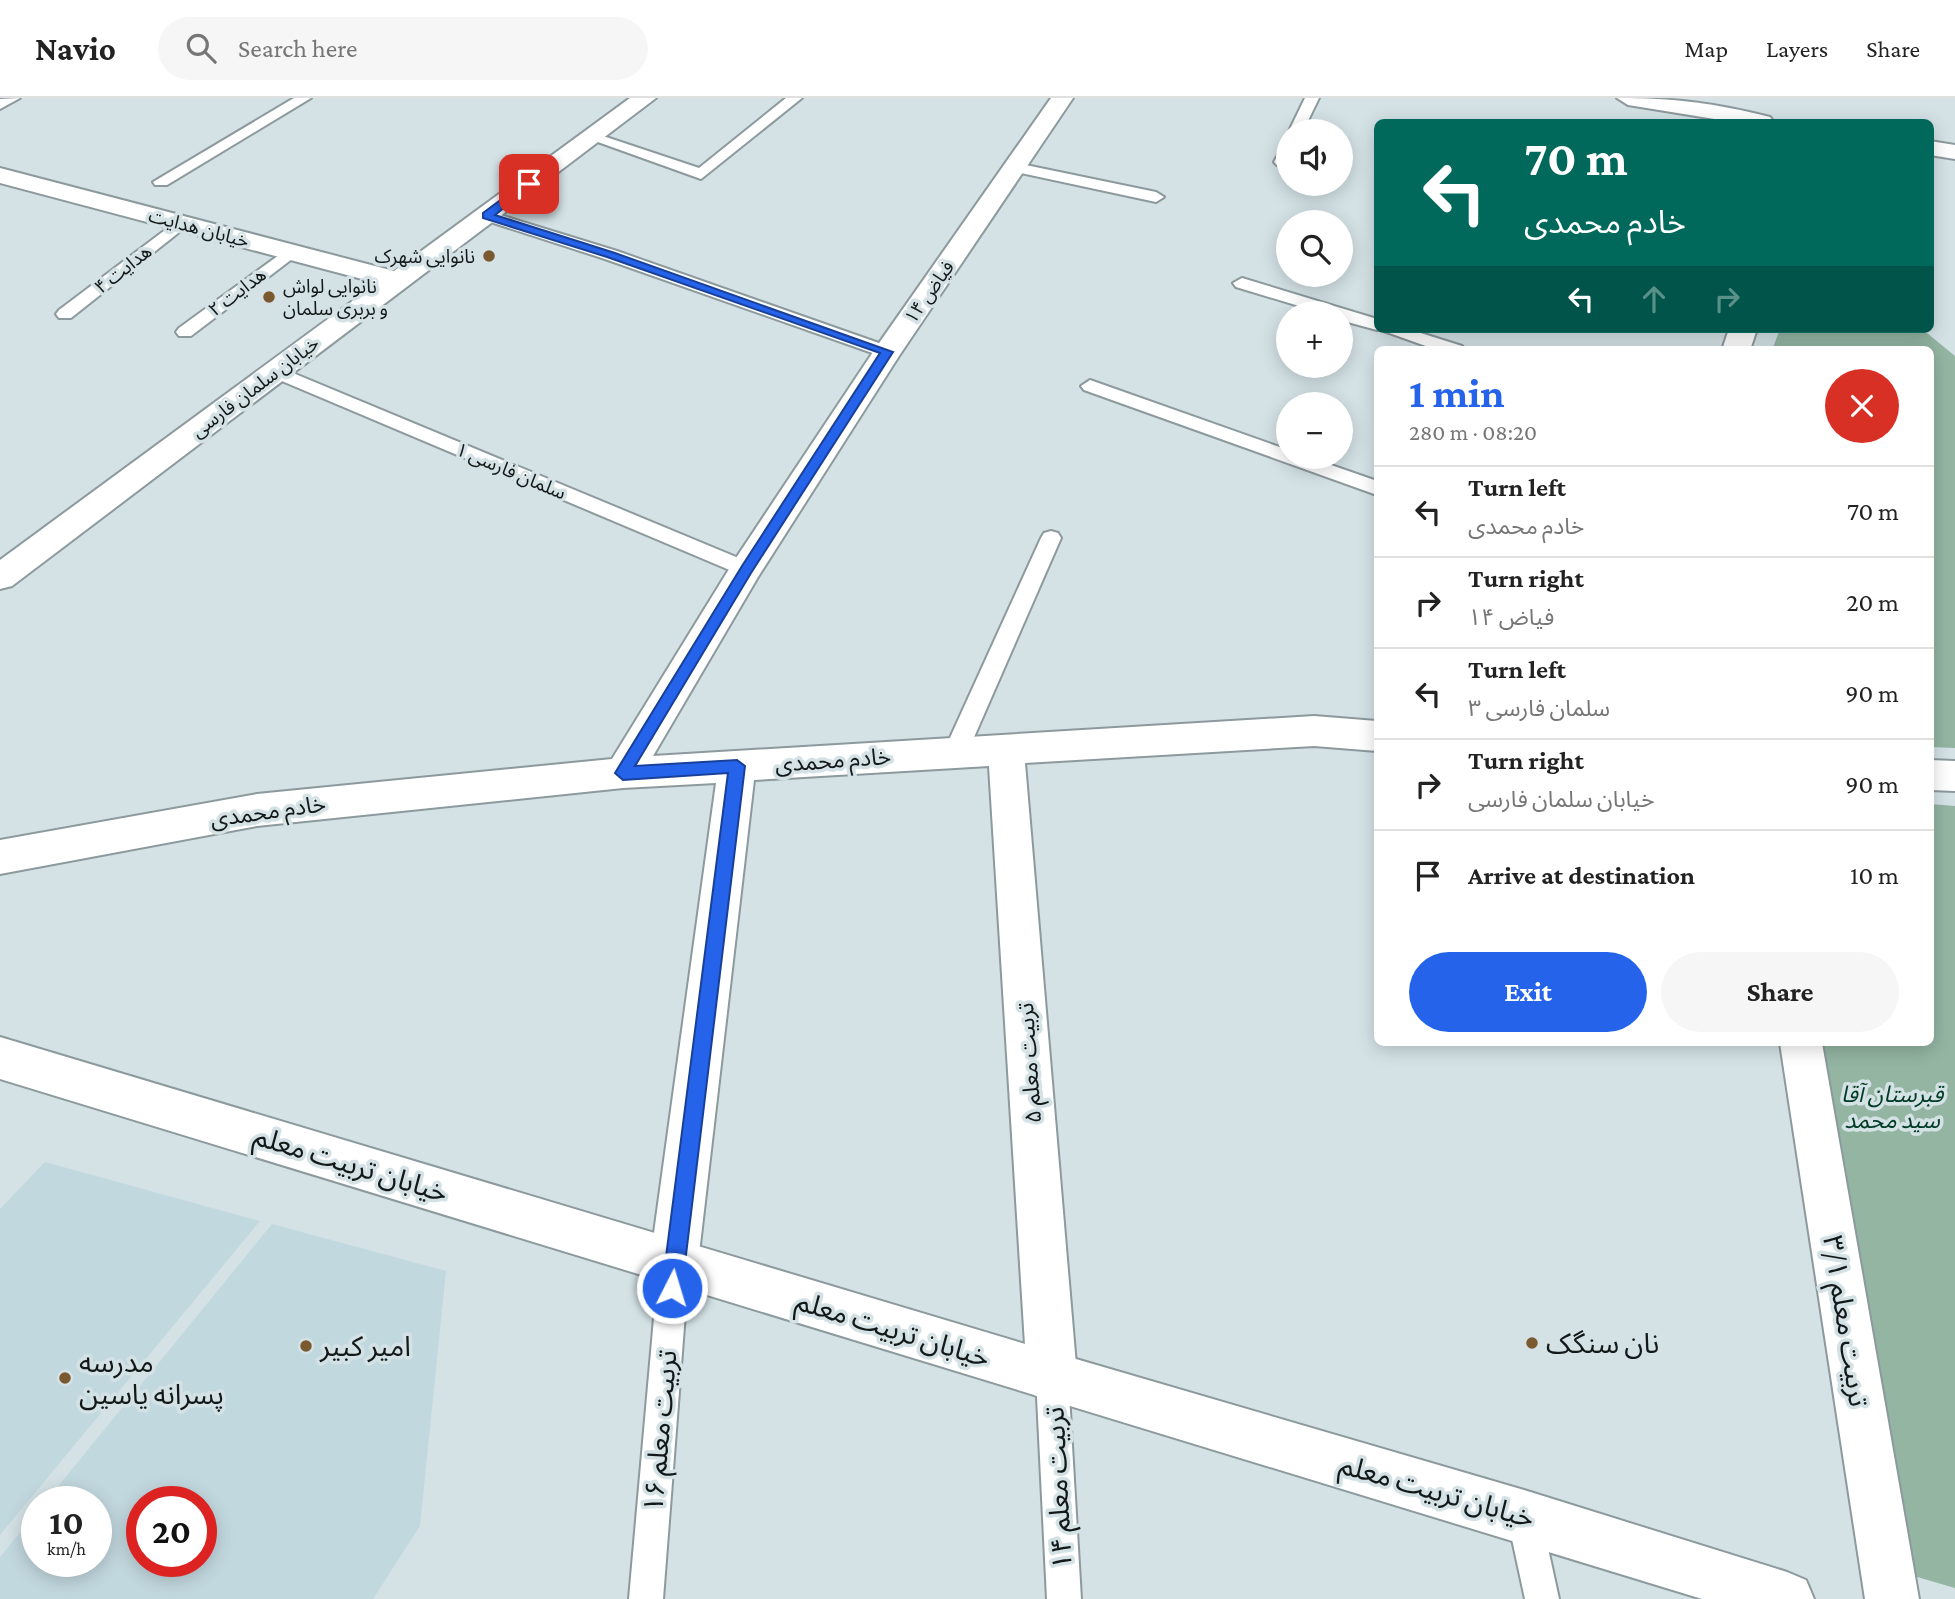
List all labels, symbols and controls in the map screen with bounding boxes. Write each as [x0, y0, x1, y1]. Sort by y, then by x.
search box [158, 17, 648, 80]
icon: search [182, 29, 220, 67]
text: Navio [35, 30, 116, 67]
text: Search here [238, 34, 357, 63]
text: Map [1684, 35, 1728, 62]
text: Layers [1766, 35, 1828, 62]
text: Share [1866, 35, 1920, 62]
map controls [1276, 119, 1353, 469]
button: sound [1276, 119, 1353, 196]
text: 70 m [1524, 131, 1628, 186]
icon: left [1409, 147, 1500, 238]
pin [499, 154, 559, 214]
icon: arrive [510, 165, 548, 203]
text: خادم محمدی [1524, 204, 1686, 240]
street label: خیابان هدایت [147, 205, 251, 252]
button: search [1276, 210, 1353, 287]
street label: هدایت ۴ [90, 240, 156, 298]
place label: نانوایی شهرک [375, 246, 475, 268]
marker: نانوایی شهرک [481, 248, 497, 264]
street label: فیاض ۱۴ [900, 257, 958, 327]
street label: هدایت ۲ [204, 264, 270, 320]
place label: نانوایی لواش و بربری سلمان [283, 276, 388, 320]
icon: left [1562, 280, 1600, 318]
icon: ahead [1635, 280, 1673, 318]
icon: right [1708, 280, 1746, 318]
marker: نانوایی لواش و بربری سلمان [261, 289, 277, 305]
button: + [1276, 301, 1353, 378]
street label: خیابان سلمان فارسی [187, 332, 323, 443]
text: 1 min [1409, 369, 1505, 416]
button: close [1825, 369, 1899, 443]
button: − [1276, 392, 1353, 469]
text: 280 m · 08:20 [1409, 419, 1537, 445]
street label: سلمان فارسی ۱ [452, 438, 569, 505]
text: Turn left [1468, 473, 1566, 502]
icon: left [1409, 493, 1447, 531]
text: 70 m [1847, 497, 1899, 526]
text: خادم محمدی [1468, 513, 1584, 539]
text: Turn right [1468, 564, 1584, 593]
icon: right [1409, 584, 1447, 622]
text: 20 m [1846, 588, 1899, 617]
text: فیاض ۱۴ [1468, 604, 1554, 630]
text: Turn left [1468, 655, 1566, 684]
icon: left [1409, 675, 1447, 713]
text: 90 m [1845, 679, 1899, 708]
text: سلمان فارسی ۳ [1468, 695, 1610, 721]
street label: خادم محمدی [774, 743, 892, 782]
text: Turn right [1468, 746, 1584, 775]
icon: right [1409, 766, 1447, 804]
text: 90 m [1845, 770, 1899, 799]
text: خیابان سلمان فارسی [1468, 786, 1654, 812]
street label: خادم محمدی [209, 790, 328, 837]
icon: arrive [1409, 857, 1447, 895]
text: Arrive at destination [1468, 861, 1695, 890]
text: 10 m [1850, 861, 1899, 890]
button: Exit [1409, 952, 1647, 1032]
button: Share [1661, 952, 1899, 1032]
street label: تربیت معلم ۵ [1012, 1001, 1050, 1124]
park label: قبرستان آقا سید محمد [1841, 1081, 1945, 1133]
street label: خیابان تربیت معلم [249, 1120, 452, 1214]
street label: تربیت معلم ۳/۱ [1811, 1233, 1875, 1410]
position arrow [635, 1251, 709, 1325]
street label: خیابان تربیت معلم [791, 1285, 994, 1379]
place label: نان سنگک [1546, 1328, 1659, 1359]
place label: امیر کبیر [319, 1331, 411, 1363]
marker: نان سنگک [1524, 1335, 1540, 1351]
marker: امیر کبیر [298, 1338, 314, 1354]
place label: مدرسه پسرانه یاسین [79, 1347, 224, 1412]
street label: تربیت معلم ۱۶ [637, 1348, 689, 1514]
marker: مدرسه پسرانه یاسین [57, 1370, 73, 1386]
street label: تربیت معلم ۱۴ [1038, 1405, 1084, 1570]
street label: خیابان تربیت معلم [1334, 1448, 1538, 1539]
speed limit sign: 20 [126, 1486, 217, 1577]
text: 10 [49, 1503, 84, 1542]
text: km/h [47, 1539, 86, 1559]

